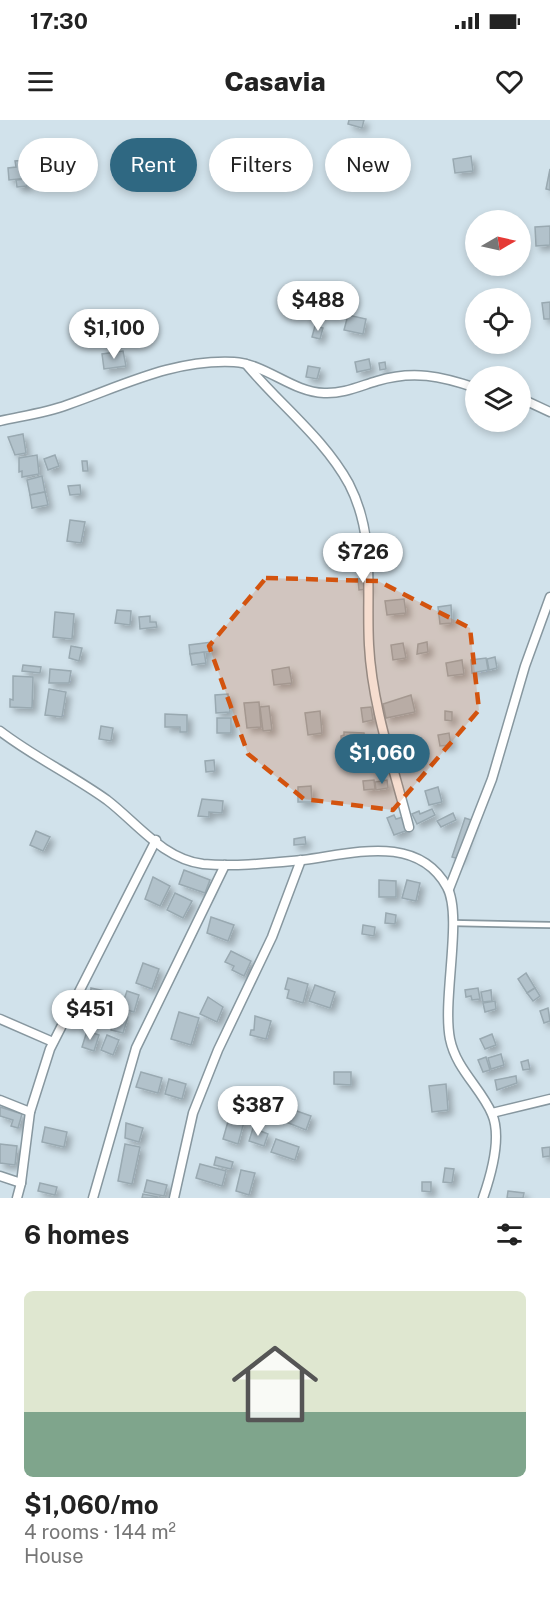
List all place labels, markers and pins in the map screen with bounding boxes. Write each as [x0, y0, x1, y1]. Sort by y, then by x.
pin: $488 [282, 281, 354, 332]
pin: $1,100 [65, 309, 163, 360]
pin: $726 [327, 533, 399, 584]
pin: $1,060 [333, 734, 431, 785]
pin: $451 [54, 990, 126, 1041]
pin: $387 [222, 1086, 294, 1137]

